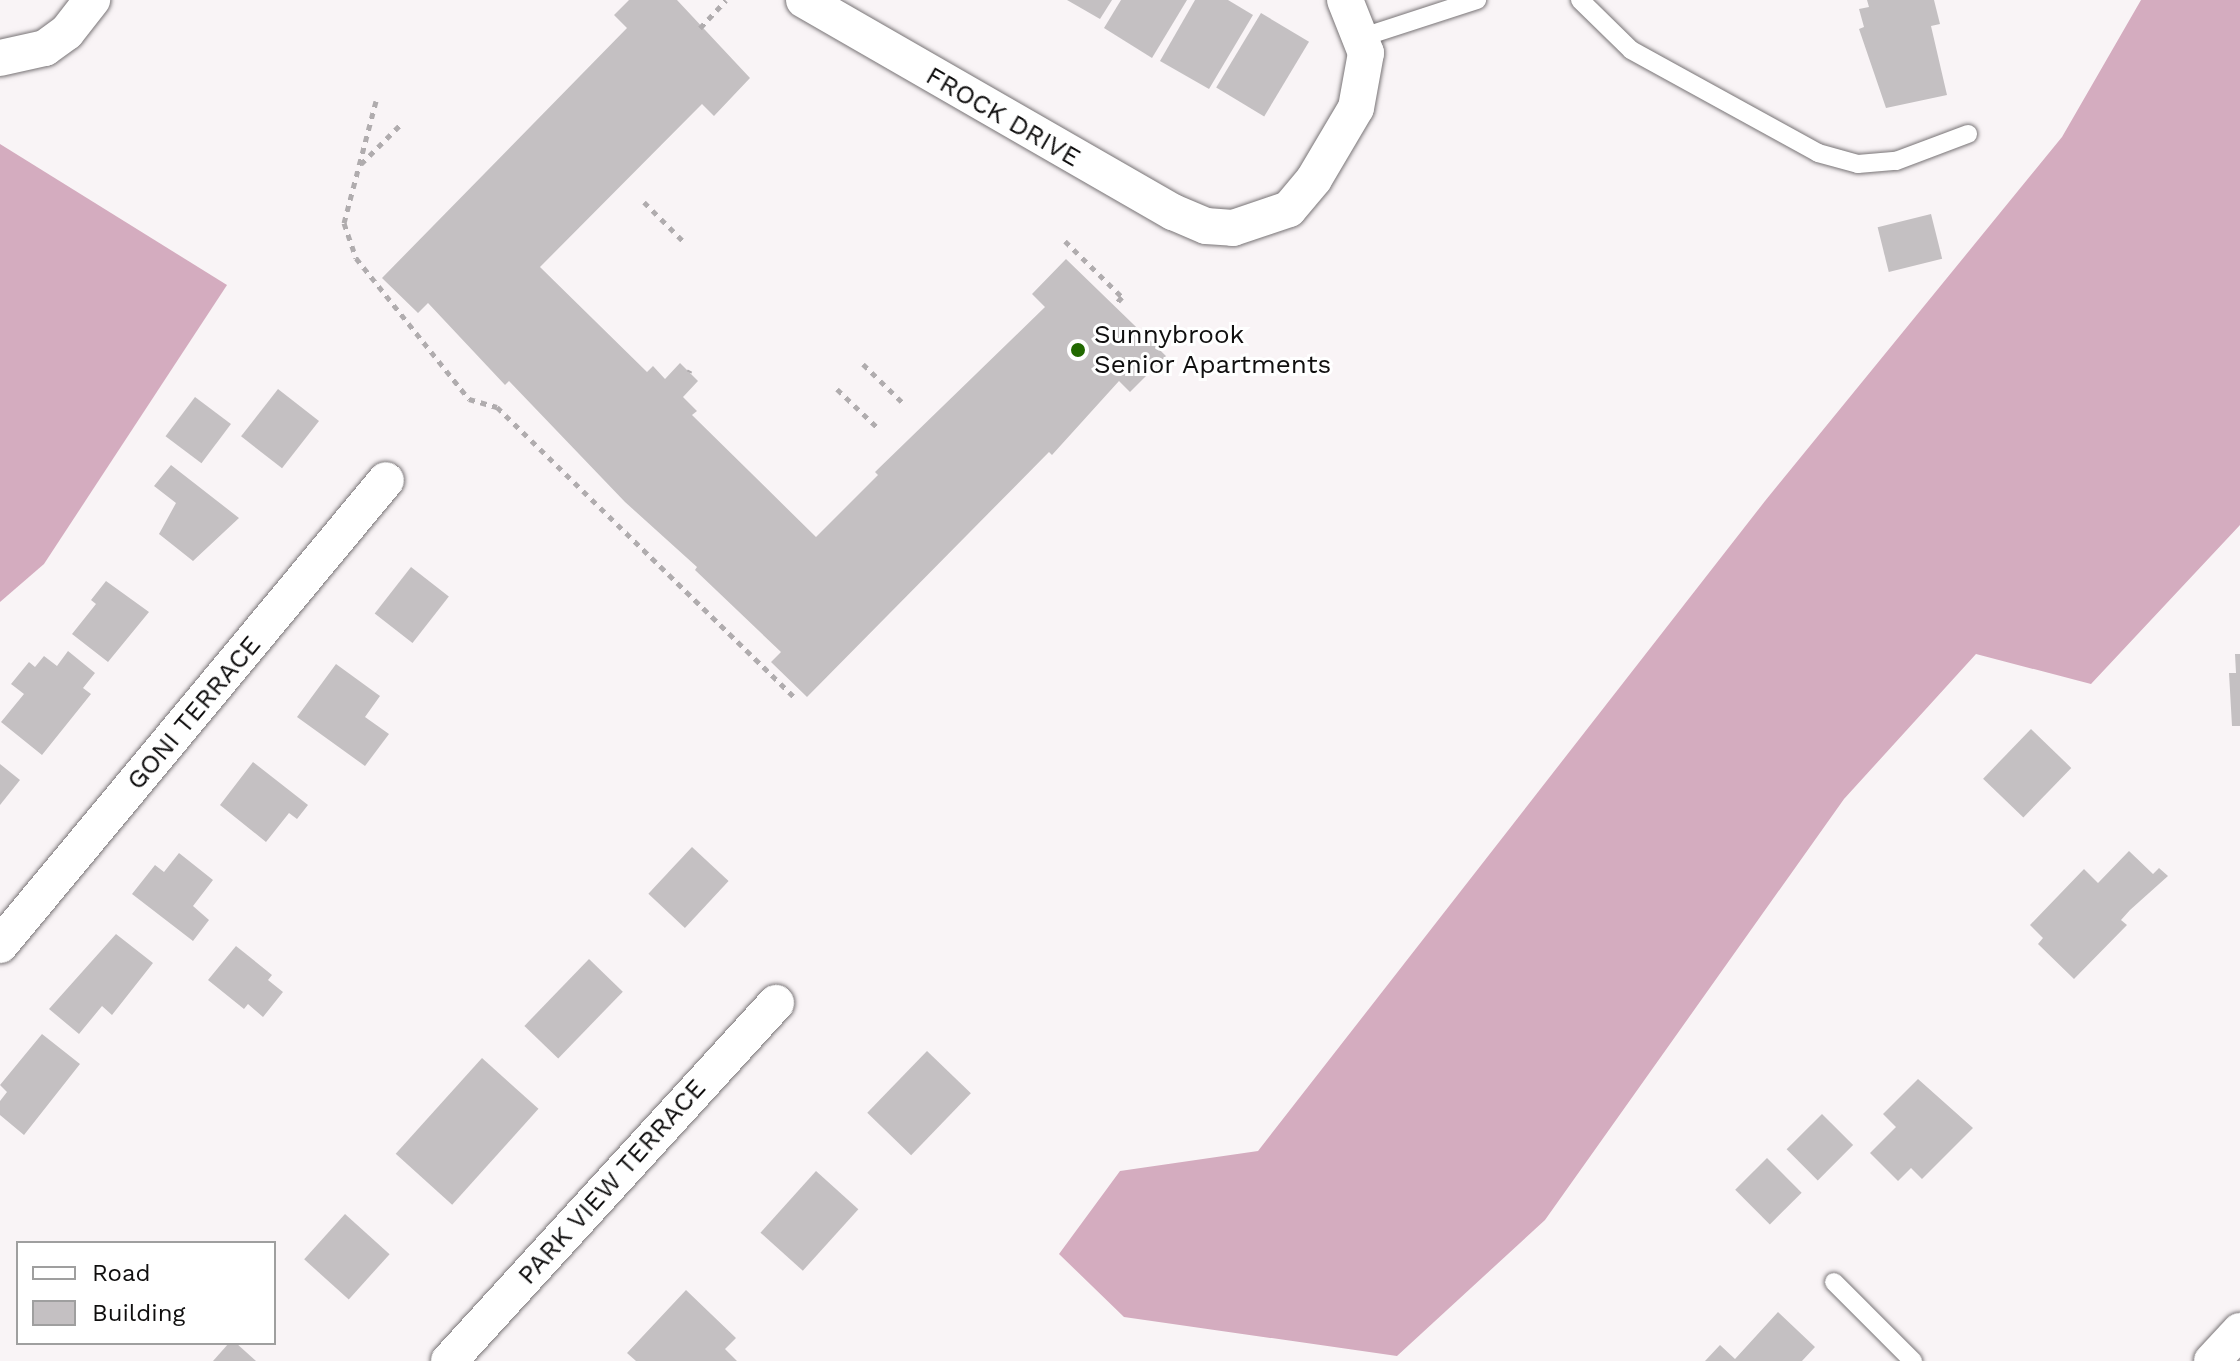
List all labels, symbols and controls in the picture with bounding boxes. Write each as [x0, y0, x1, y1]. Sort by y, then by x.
street label: FROCK DRIVE [920, 60, 1086, 174]
place label: Sunnybrook Senior Apartments [1094, 319, 1333, 380]
marker: Sunnybrook Senior Apartments [1069, 341, 1087, 359]
street label: GONI TERRACE [120, 630, 268, 796]
street label: PARK VIEW TERRACE [511, 1072, 713, 1292]
legend [16, 1241, 276, 1345]
text: Road [92, 1259, 151, 1287]
text: Building [92, 1299, 185, 1327]

